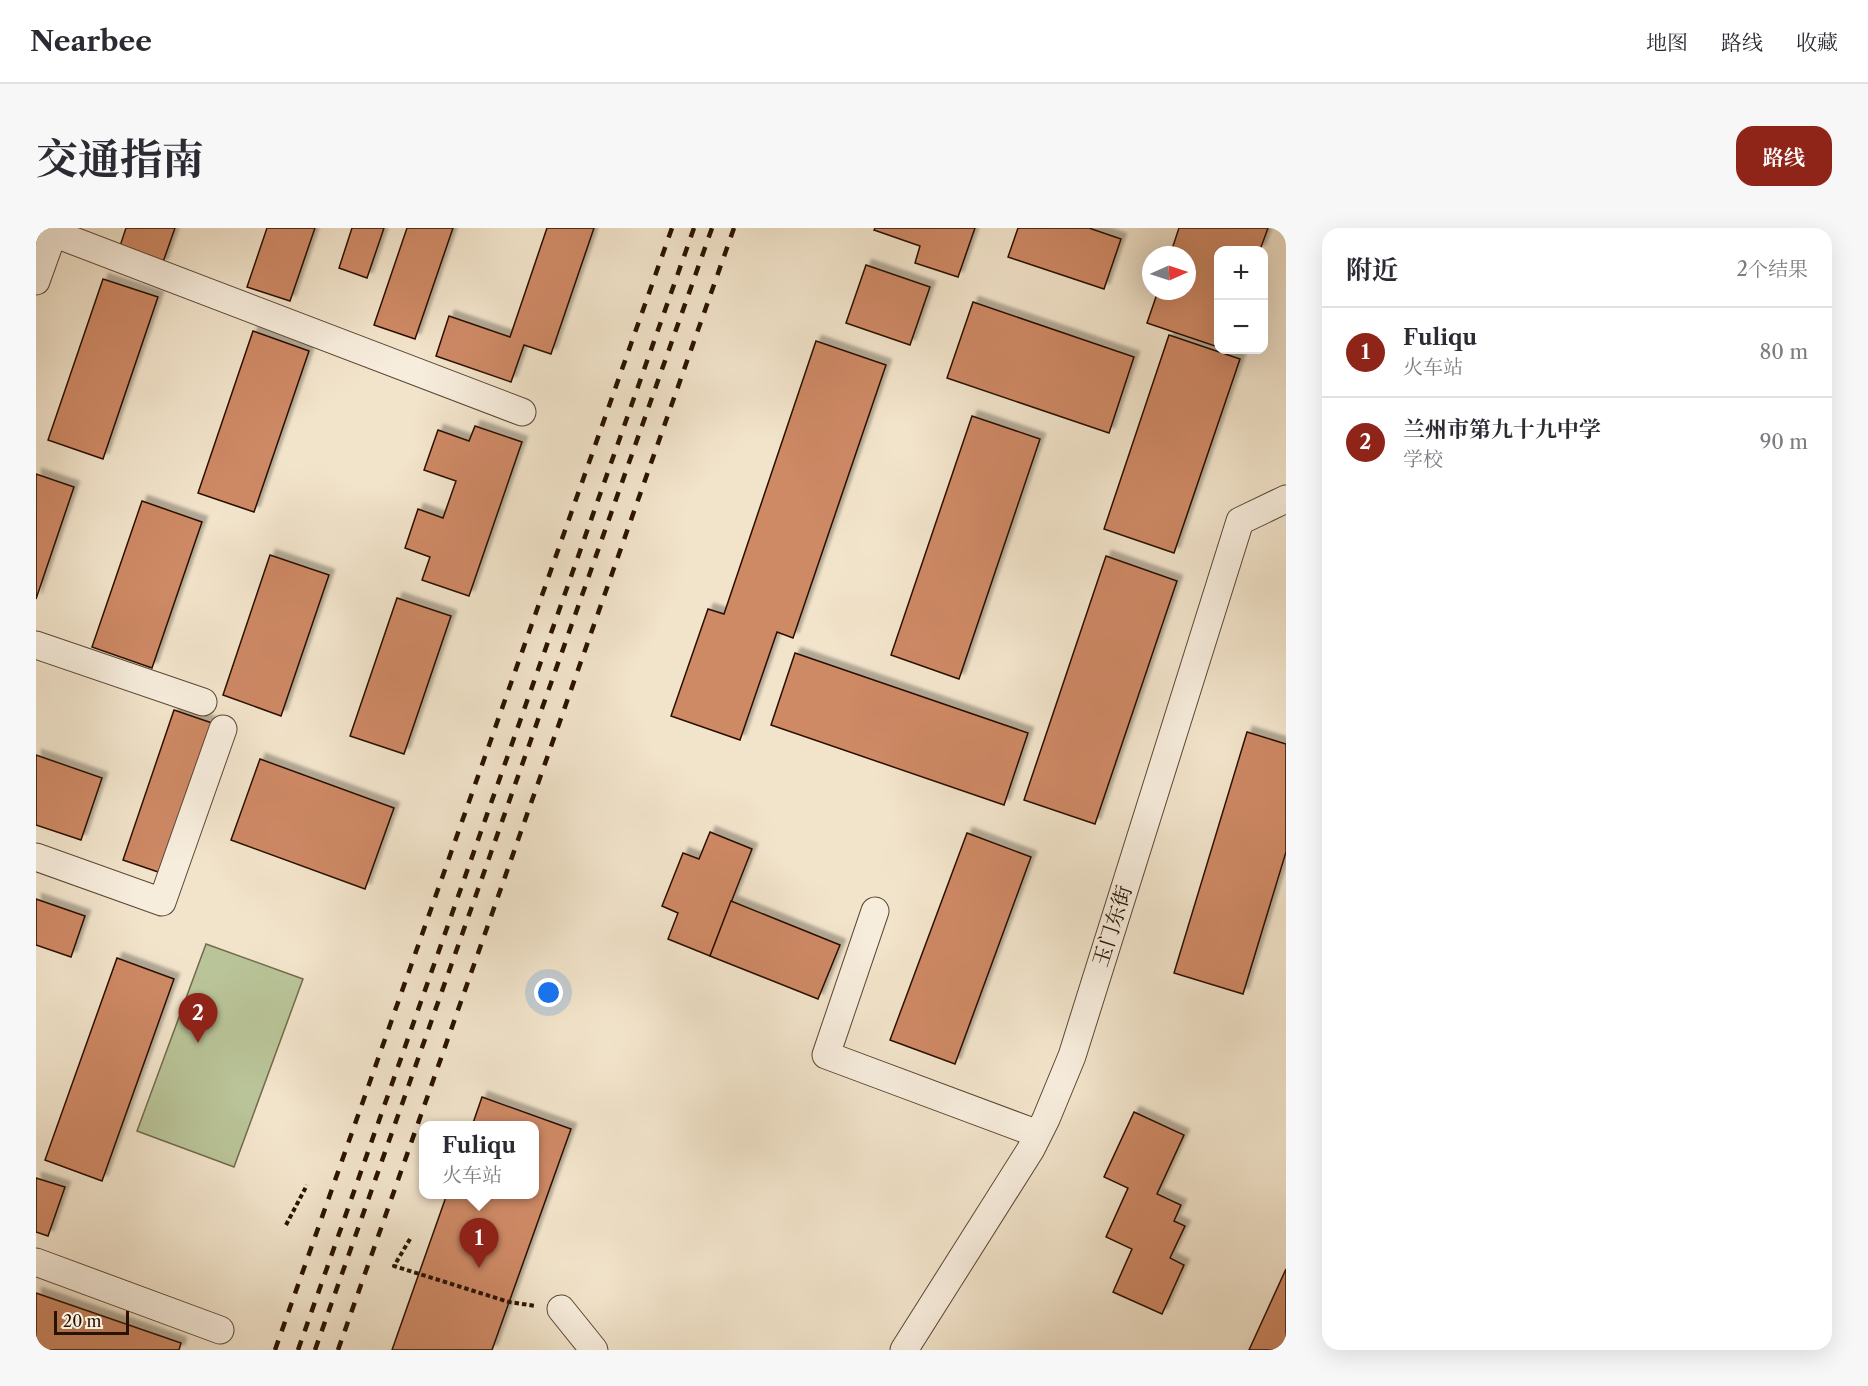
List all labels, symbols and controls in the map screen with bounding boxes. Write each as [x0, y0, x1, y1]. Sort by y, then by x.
text: Nearbee [30, 24, 152, 58]
text: 地图 [1646, 30, 1688, 55]
text: 路线 [1721, 30, 1763, 55]
text: 收藏 [1796, 30, 1838, 55]
button: 路线 [1736, 126, 1832, 186]
text: 交通指南 [36, 133, 204, 185]
north arrow [1142, 246, 1196, 300]
map controls [1214, 246, 1268, 354]
button: + [1214, 246, 1268, 300]
text: 附近 [1346, 254, 1398, 286]
text: 2个结果 [1737, 257, 1808, 281]
button: − [1214, 300, 1268, 354]
text: Fuliqu [1403, 324, 1477, 351]
text: 1 [1361, 340, 1370, 364]
text: 80 m [1760, 340, 1808, 364]
text: 火车站 [1403, 355, 1463, 379]
text: 兰州市第九十九中学 [1403, 416, 1601, 443]
text: 2 [1360, 430, 1371, 454]
text: 90 m [1760, 430, 1808, 454]
text: 学校 [1403, 447, 1443, 471]
street label: 玉门东街 [1087, 882, 1137, 970]
your location [534, 978, 563, 1007]
pin: 2 [178, 994, 218, 1043]
popup [419, 1121, 539, 1199]
text: Fuliqu [442, 1132, 516, 1159]
text: 火车站 [442, 1163, 502, 1187]
pin: 1 [460, 1218, 498, 1268]
scale bar [54, 1308, 129, 1336]
text: 20 m [63, 1311, 102, 1331]

